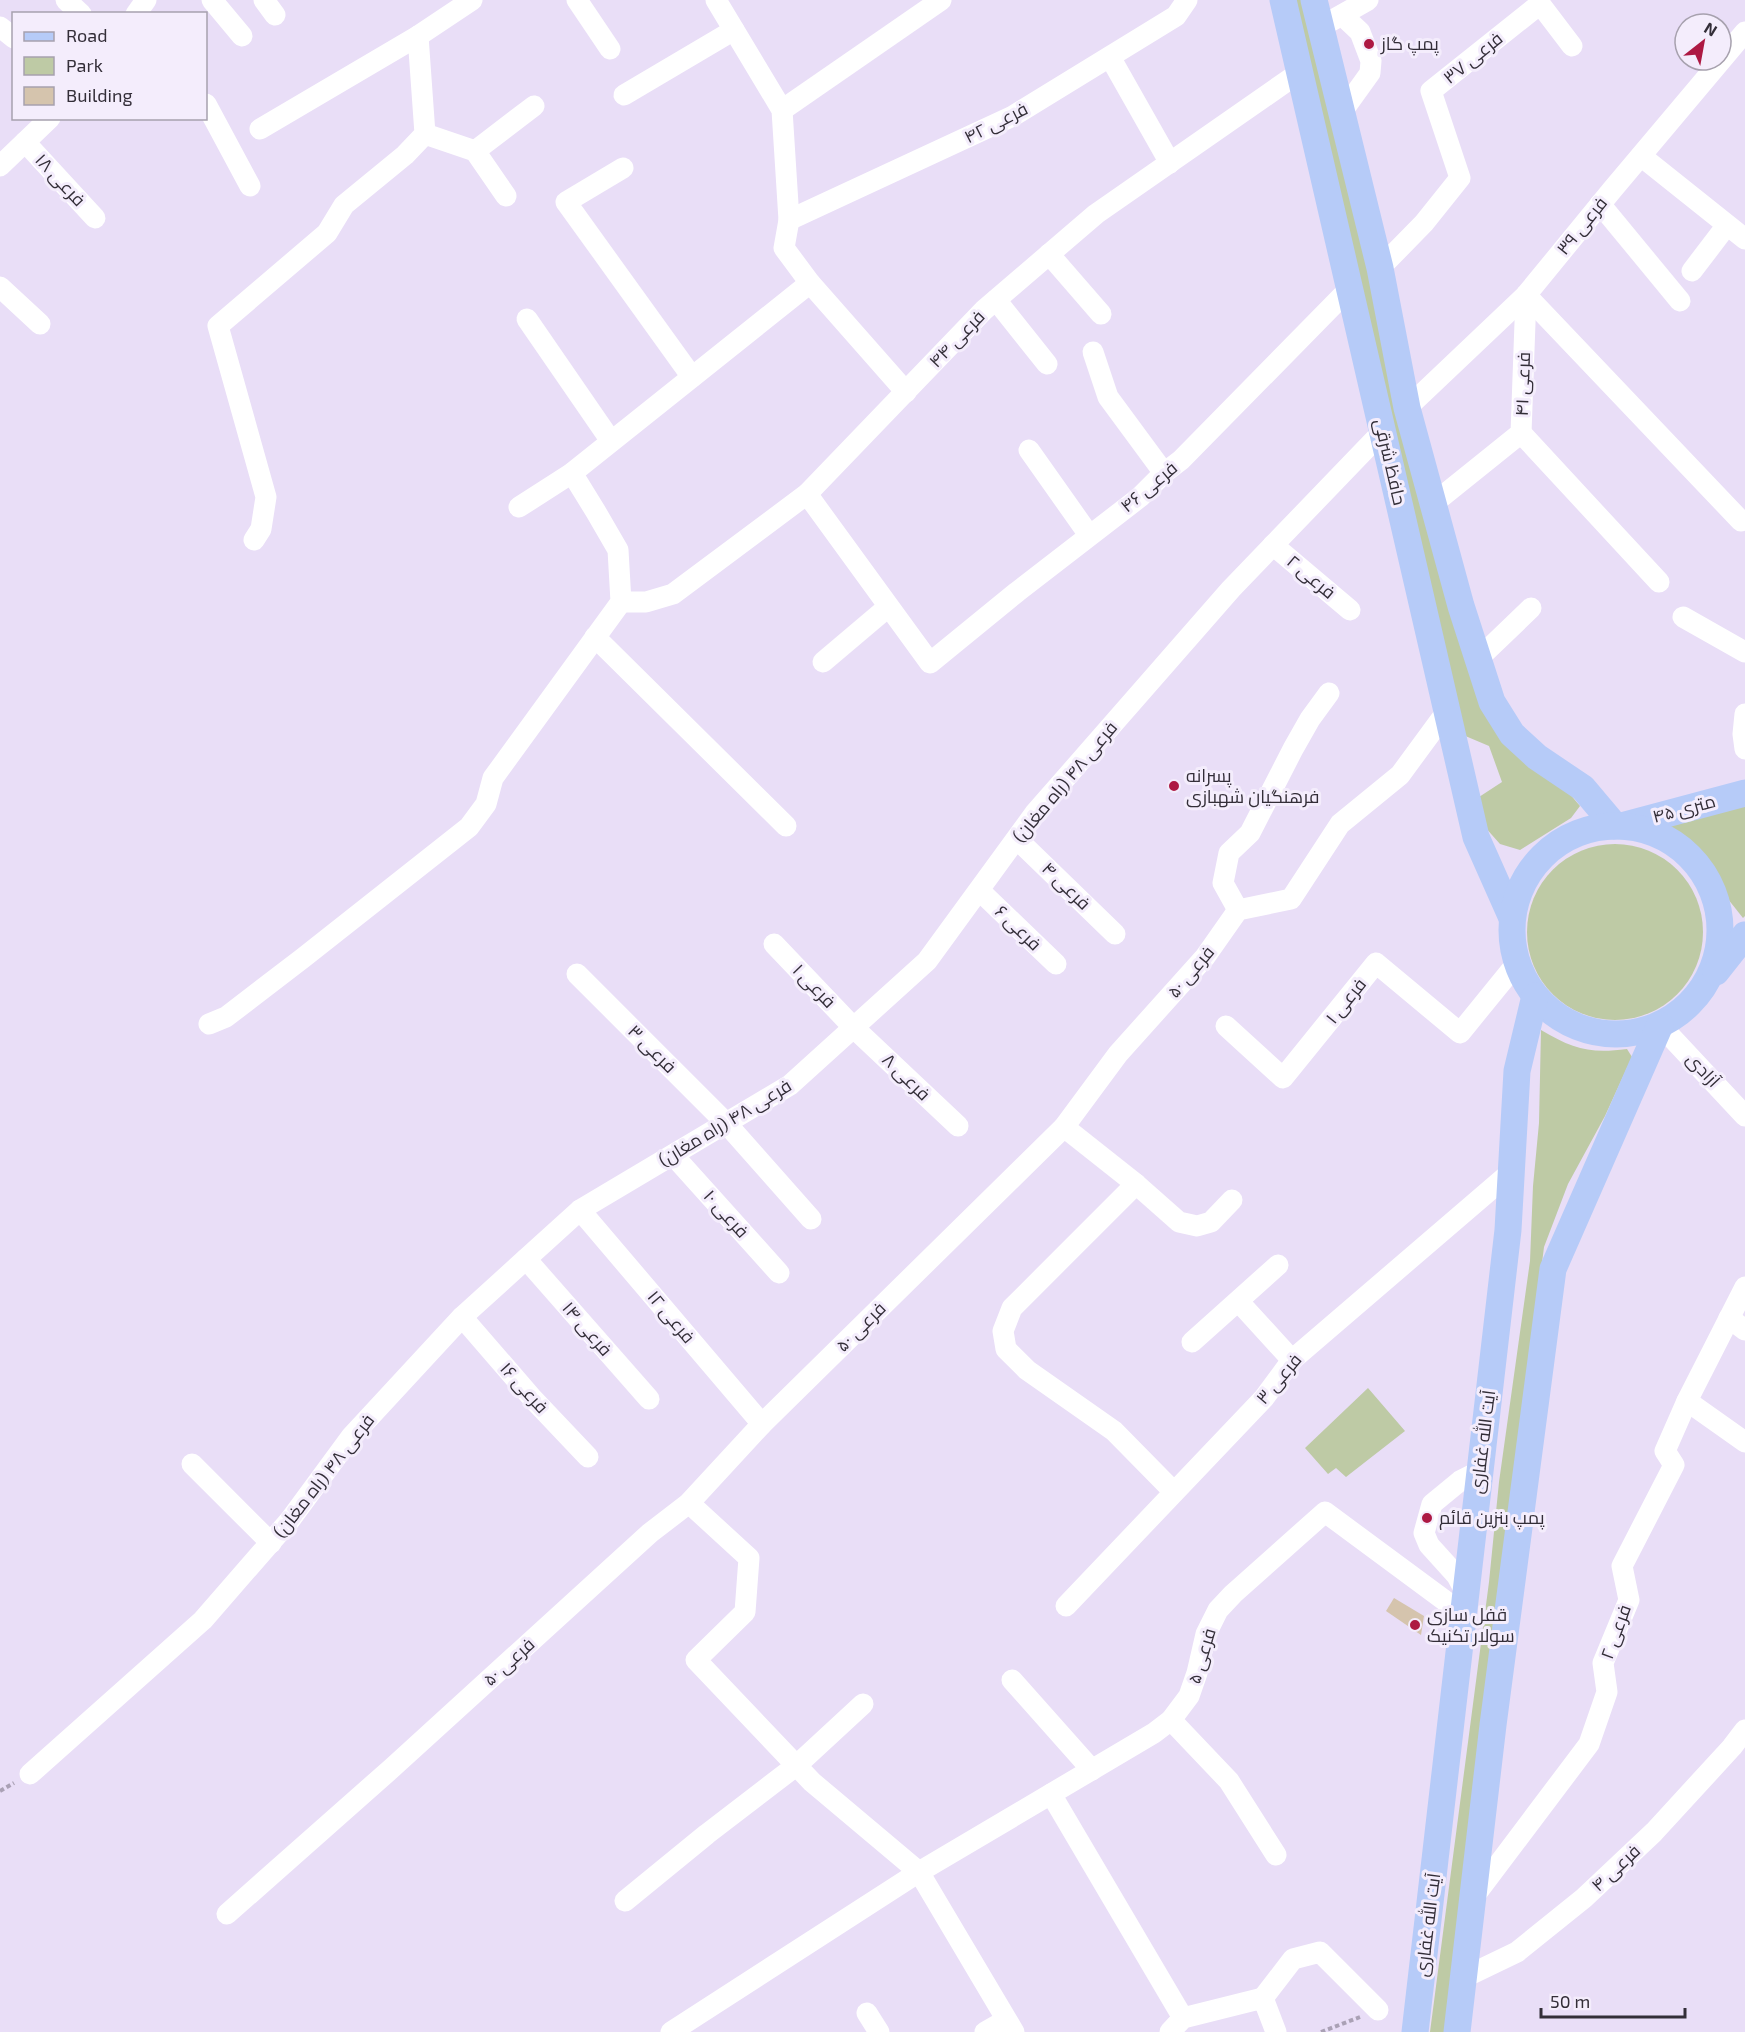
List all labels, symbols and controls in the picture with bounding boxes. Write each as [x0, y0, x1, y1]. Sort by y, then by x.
legend [12, 12, 207, 120]
north arrow [1673, 12, 1733, 72]
text: N [1701, 18, 1721, 40]
text: Road [66, 24, 107, 46]
street label: فرعی ۳۷ [1438, 27, 1507, 89]
place label: پمپ گاز [1380, 32, 1439, 56]
marker: پمپ گاز [1362, 37, 1376, 51]
text: Park [66, 54, 103, 76]
text: Building [66, 84, 133, 106]
street label: فرعی ۴۲ [960, 97, 1031, 148]
street label: فرعی ۱۸ [30, 149, 91, 211]
street label: فرعی ۳۹ [1551, 192, 1612, 260]
street label: فرعی ۴۴ [924, 305, 990, 372]
street label: فرعی ۴۱ [1510, 351, 1535, 417]
street label: حافظ شرقی [1369, 417, 1412, 507]
street label: فرعی ۴۶ [1115, 456, 1182, 517]
street label: فرعی ۲ [1282, 550, 1340, 604]
street label: فرعی ۴۸ (راه مغان) [1007, 716, 1122, 847]
place label: پسرانه فرهنگیان شهبازی [1186, 764, 1320, 808]
marker: پسرانه فرهنگیان شهبازی [1167, 779, 1181, 793]
street label: ۴۵ متری [1650, 789, 1718, 828]
street label: فرعی ۴ [1037, 857, 1096, 914]
street label: فرعی ۶ [990, 900, 1046, 955]
street label: فرعی ۵۰ [1162, 941, 1219, 1003]
street label: فرعی ۱ [788, 959, 841, 1013]
street label: فرعی ۱ [1320, 973, 1371, 1028]
street label: فرعی ۳ [623, 1020, 681, 1078]
street label: آزادی [1682, 1047, 1725, 1092]
street label: فرعی ۸ [877, 1048, 935, 1105]
street label: فرعی ۴۸ (راه مغان) [654, 1074, 796, 1171]
street label: فرعی ۱۰ [699, 1185, 754, 1243]
street label: فرعی ۱۲ [643, 1286, 700, 1348]
street label: فرعی ۱۴ [558, 1297, 617, 1361]
street label: فرعی ۵۰ [831, 1297, 890, 1356]
street label: فرعی ۳ [1251, 1349, 1306, 1409]
street label: فرعی ۱۶ [495, 1357, 553, 1418]
street label: آیت الله غفاری [1465, 1389, 1500, 1495]
street label: فرعی ۴۸ (راه مغان) [268, 1409, 379, 1542]
place label: پمپ بنزین قائم [1439, 1506, 1545, 1530]
marker: پمپ بنزین قائم [1420, 1511, 1434, 1525]
street label: فرعی ۲ [1595, 1601, 1636, 1662]
place label: قفل سازی سولار تکنیک [1427, 1603, 1515, 1647]
marker: قفل سازی سولار تکنیک [1408, 1618, 1422, 1632]
street label: فرعی ۵ [1182, 1625, 1221, 1686]
street label: فرعی ۵۰ [478, 1633, 539, 1691]
street label: فرعی ۴ [1586, 1839, 1645, 1896]
street label: آیت الله غفاری [1410, 1872, 1445, 1978]
scale bar [1541, 1981, 1685, 2019]
text: 50 m [1550, 1990, 1590, 2012]

